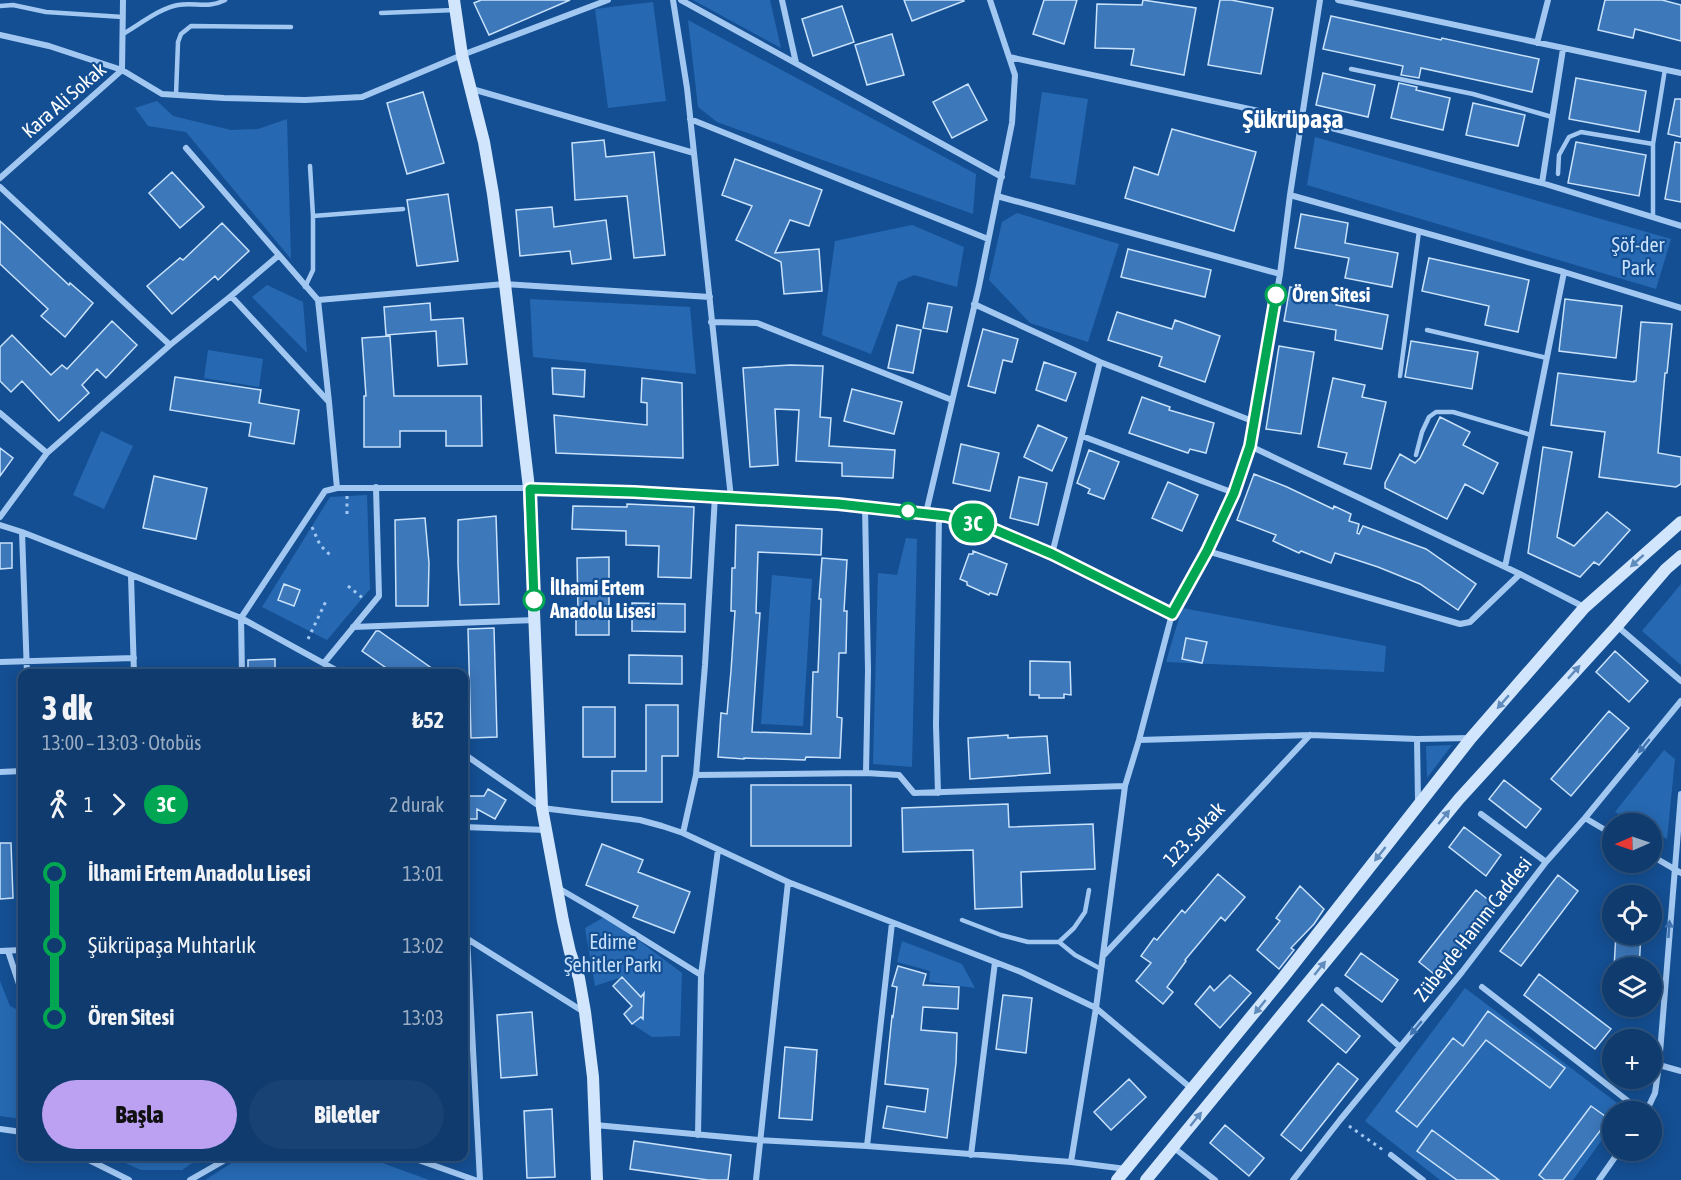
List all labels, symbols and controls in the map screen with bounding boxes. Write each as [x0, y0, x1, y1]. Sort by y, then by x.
street label: Kara Ali Sokak [17, 57, 110, 142]
district label: Şükrüpaşa [1243, 104, 1343, 134]
park label: Şöf-der Park [1612, 233, 1665, 279]
place label: Ören Sitesi [1292, 283, 1370, 306]
marker: Ören Sitesi [1265, 284, 1287, 306]
unlabelled marker [899, 502, 917, 520]
line badge: 3C [946, 504, 1000, 542]
text: 3C [963, 511, 983, 535]
one-way arrow [1630, 554, 1645, 567]
place label: İlhami Ertem Anadolu Lisesi [549, 576, 656, 622]
marker: İlhami Ertem Anadolu Lisesi [523, 589, 545, 611]
one-way arrow [1567, 666, 1581, 680]
text: 3 dk [42, 689, 92, 727]
one-way arrow [1497, 694, 1510, 709]
text: ₺52 [412, 707, 444, 733]
text: 13:00 – 13:03 · Otobüs [42, 731, 201, 754]
one-way arrow [1637, 738, 1650, 754]
icon: walk [42, 788, 75, 821]
icon: forward [102, 788, 135, 821]
text: 3C [156, 792, 176, 816]
text: 1 [84, 793, 93, 816]
text: 2 durak [389, 793, 444, 816]
street label: 123. Sokak [1158, 797, 1229, 870]
one-way arrow [1437, 810, 1450, 825]
north arrow [1602, 813, 1662, 873]
map controls [1602, 813, 1662, 1161]
one-way arrow [1375, 846, 1387, 861]
street label: Zübeyde Hanım Caddesi [1409, 852, 1536, 1005]
text: İlhami Ertem Anadolu Lisesi [88, 860, 311, 886]
text: 13:01 [402, 862, 444, 885]
button: locate [1602, 885, 1662, 945]
one-way arrow [1664, 920, 1674, 939]
park label: Edirne Şehitler Parkı [564, 930, 662, 976]
text: Şükrüpaşa Muhtarlık [88, 932, 256, 958]
text: 13:02 [402, 934, 444, 957]
button: layers [1602, 957, 1662, 1017]
one-way arrow [1313, 961, 1326, 976]
one-way arrow [1253, 999, 1266, 1015]
text: Ören Sitesi [88, 1004, 174, 1030]
text: 13:03 [402, 1006, 444, 1029]
one-way arrow [1409, 1020, 1422, 1036]
button: + [1602, 1029, 1662, 1089]
button: Başla [42, 1080, 237, 1149]
button: Biletler [249, 1080, 444, 1149]
button: − [1602, 1101, 1662, 1161]
one-way arrow [1190, 1111, 1202, 1126]

